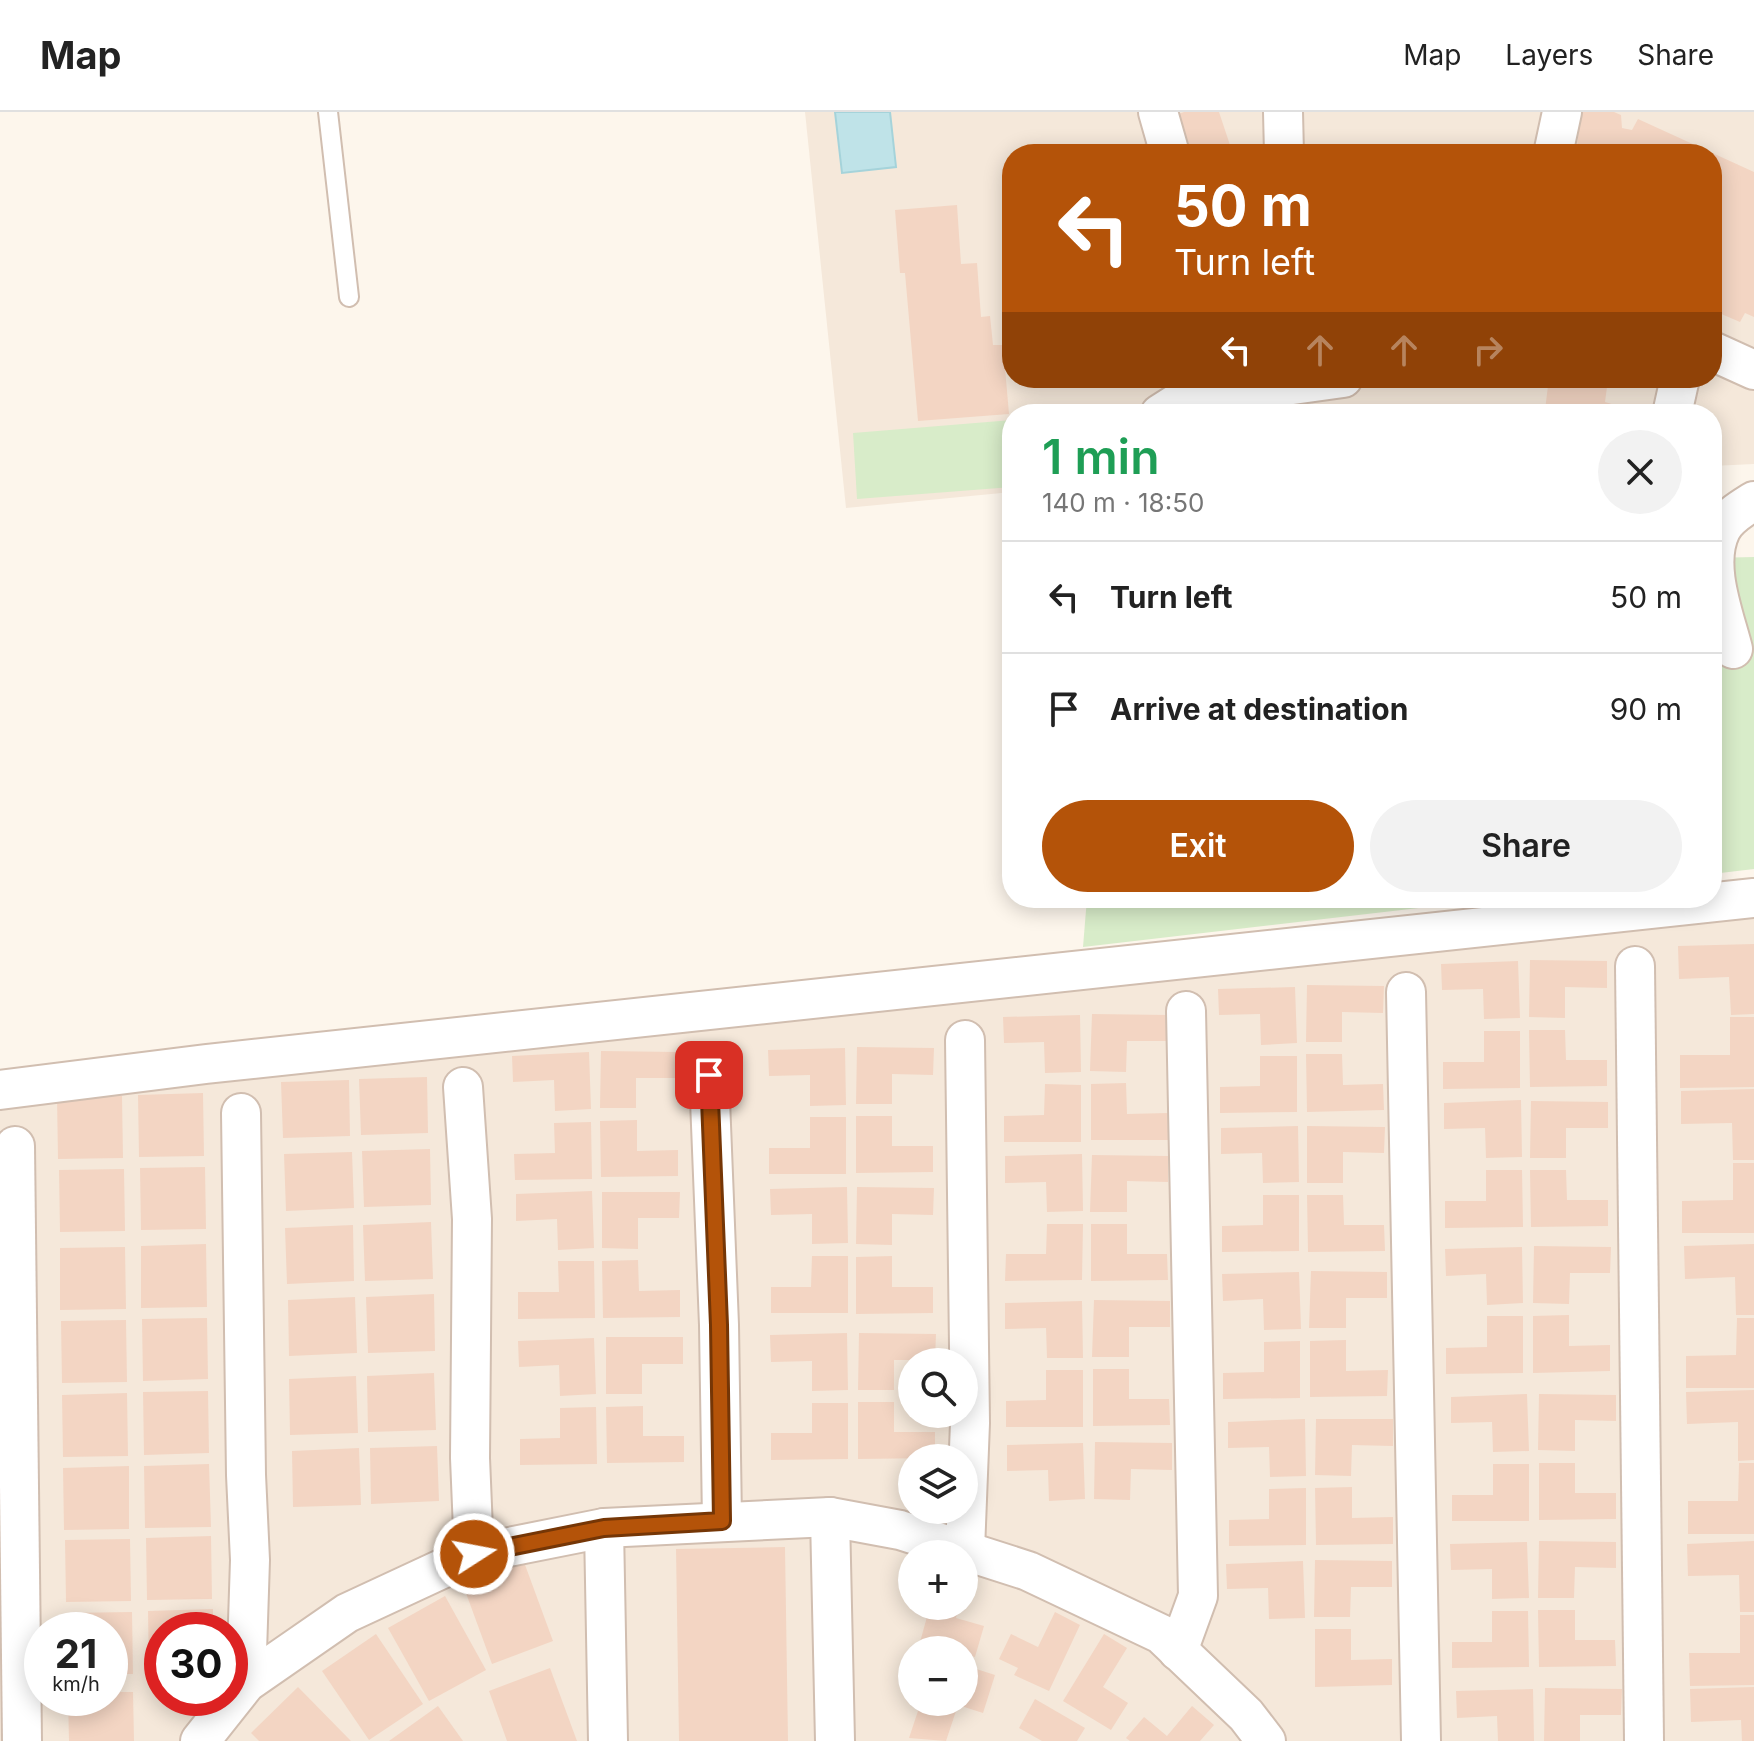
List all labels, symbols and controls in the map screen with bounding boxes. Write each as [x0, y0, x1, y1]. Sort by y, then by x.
text: Map [40, 32, 121, 78]
text: Map [1403, 38, 1461, 72]
text: Layers [1505, 38, 1593, 72]
text: Share [1637, 38, 1714, 72]
text: 50 m [1174, 172, 1312, 240]
icon: left [1042, 176, 1146, 280]
text: Turn left [1174, 240, 1315, 284]
icon: left [1214, 328, 1258, 372]
icon: ahead [1298, 328, 1342, 372]
icon: ahead [1382, 328, 1426, 372]
icon: right [1466, 328, 1510, 372]
text: 1 min [1042, 427, 1160, 486]
button: close [1598, 430, 1682, 514]
text: 140 m · 18:50 [1042, 487, 1204, 518]
icon: left [1042, 575, 1086, 619]
text: Turn left [1110, 579, 1232, 615]
text: 50 m [1610, 579, 1682, 615]
icon: arrive [1042, 687, 1086, 731]
text: Arrive at destination [1110, 691, 1408, 727]
text: 90 m [1610, 691, 1682, 727]
button: Exit [1042, 800, 1354, 892]
button: Share [1370, 800, 1682, 892]
pin [675, 1041, 743, 1109]
icon: arrive [687, 1053, 731, 1097]
map controls [898, 1348, 978, 1716]
button: search [898, 1348, 978, 1428]
button: layers [898, 1444, 978, 1524]
position arrow [432, 1512, 516, 1596]
button: + [898, 1540, 978, 1620]
speed limit sign: 30 [144, 1612, 248, 1716]
text: 21 [55, 1629, 97, 1678]
button: − [898, 1636, 978, 1716]
text: km/h [52, 1672, 100, 1696]

